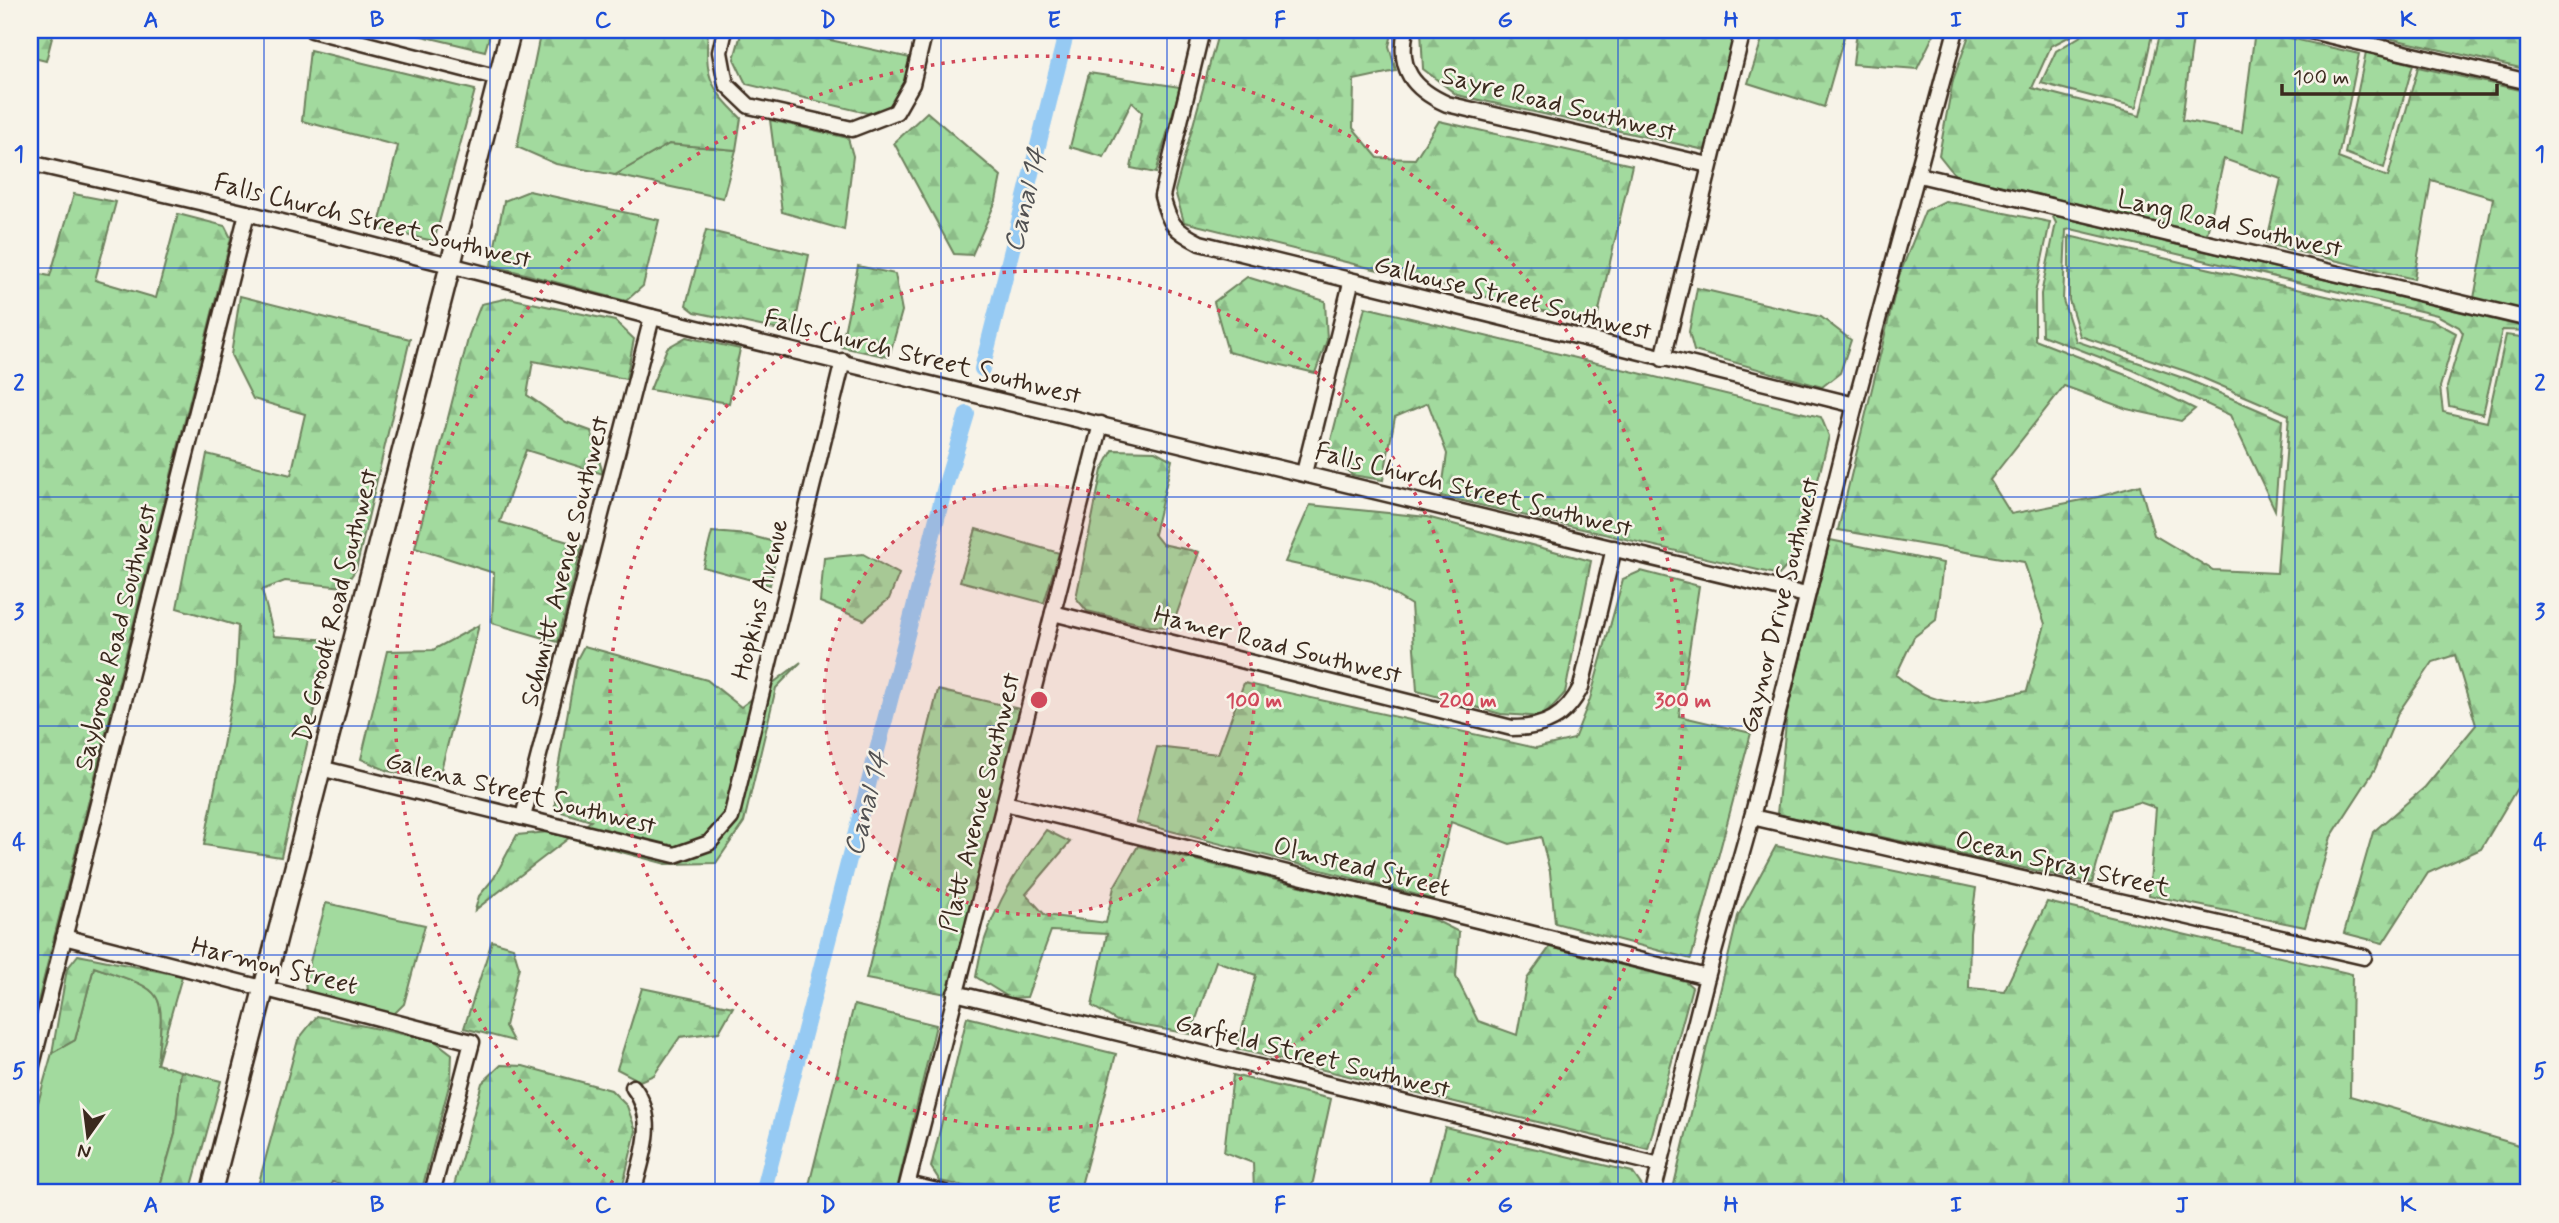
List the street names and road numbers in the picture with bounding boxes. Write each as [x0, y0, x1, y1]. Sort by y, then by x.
street label: Sayre Road Southwest [1438, 59, 1679, 151]
street label: Falls Church Street Southwest [210, 166, 535, 278]
street label: Lang Road Southwest [2113, 183, 2345, 269]
street label: Galhouse Street Southwest [1370, 248, 1655, 350]
street label: Falls Church Street Southwest [760, 302, 1085, 414]
street label: Schmitt Avenue Southwest [513, 412, 619, 710]
street label: Falls Church Street Southwest [1311, 435, 1636, 547]
street label: De Groodt Road Southwest [287, 465, 387, 746]
street label: Gaynor Drive Southwest [1733, 474, 1829, 737]
street label: Saybrook Road Southwest [67, 501, 167, 774]
street label: Hopkins Avenue [724, 515, 797, 684]
street label: Hamer Road Southwest [1150, 599, 1405, 693]
street label: Platt Avenue Southwest [932, 669, 1030, 936]
street label: Galena Street Southwest [382, 744, 659, 844]
street label: Ocean Spray Street [1952, 824, 2173, 906]
street label: Olmstead Street [1270, 830, 1454, 906]
street label: Harmon Street [188, 930, 361, 1004]
street label: Garfield Street Southwest [1172, 1006, 1453, 1108]

